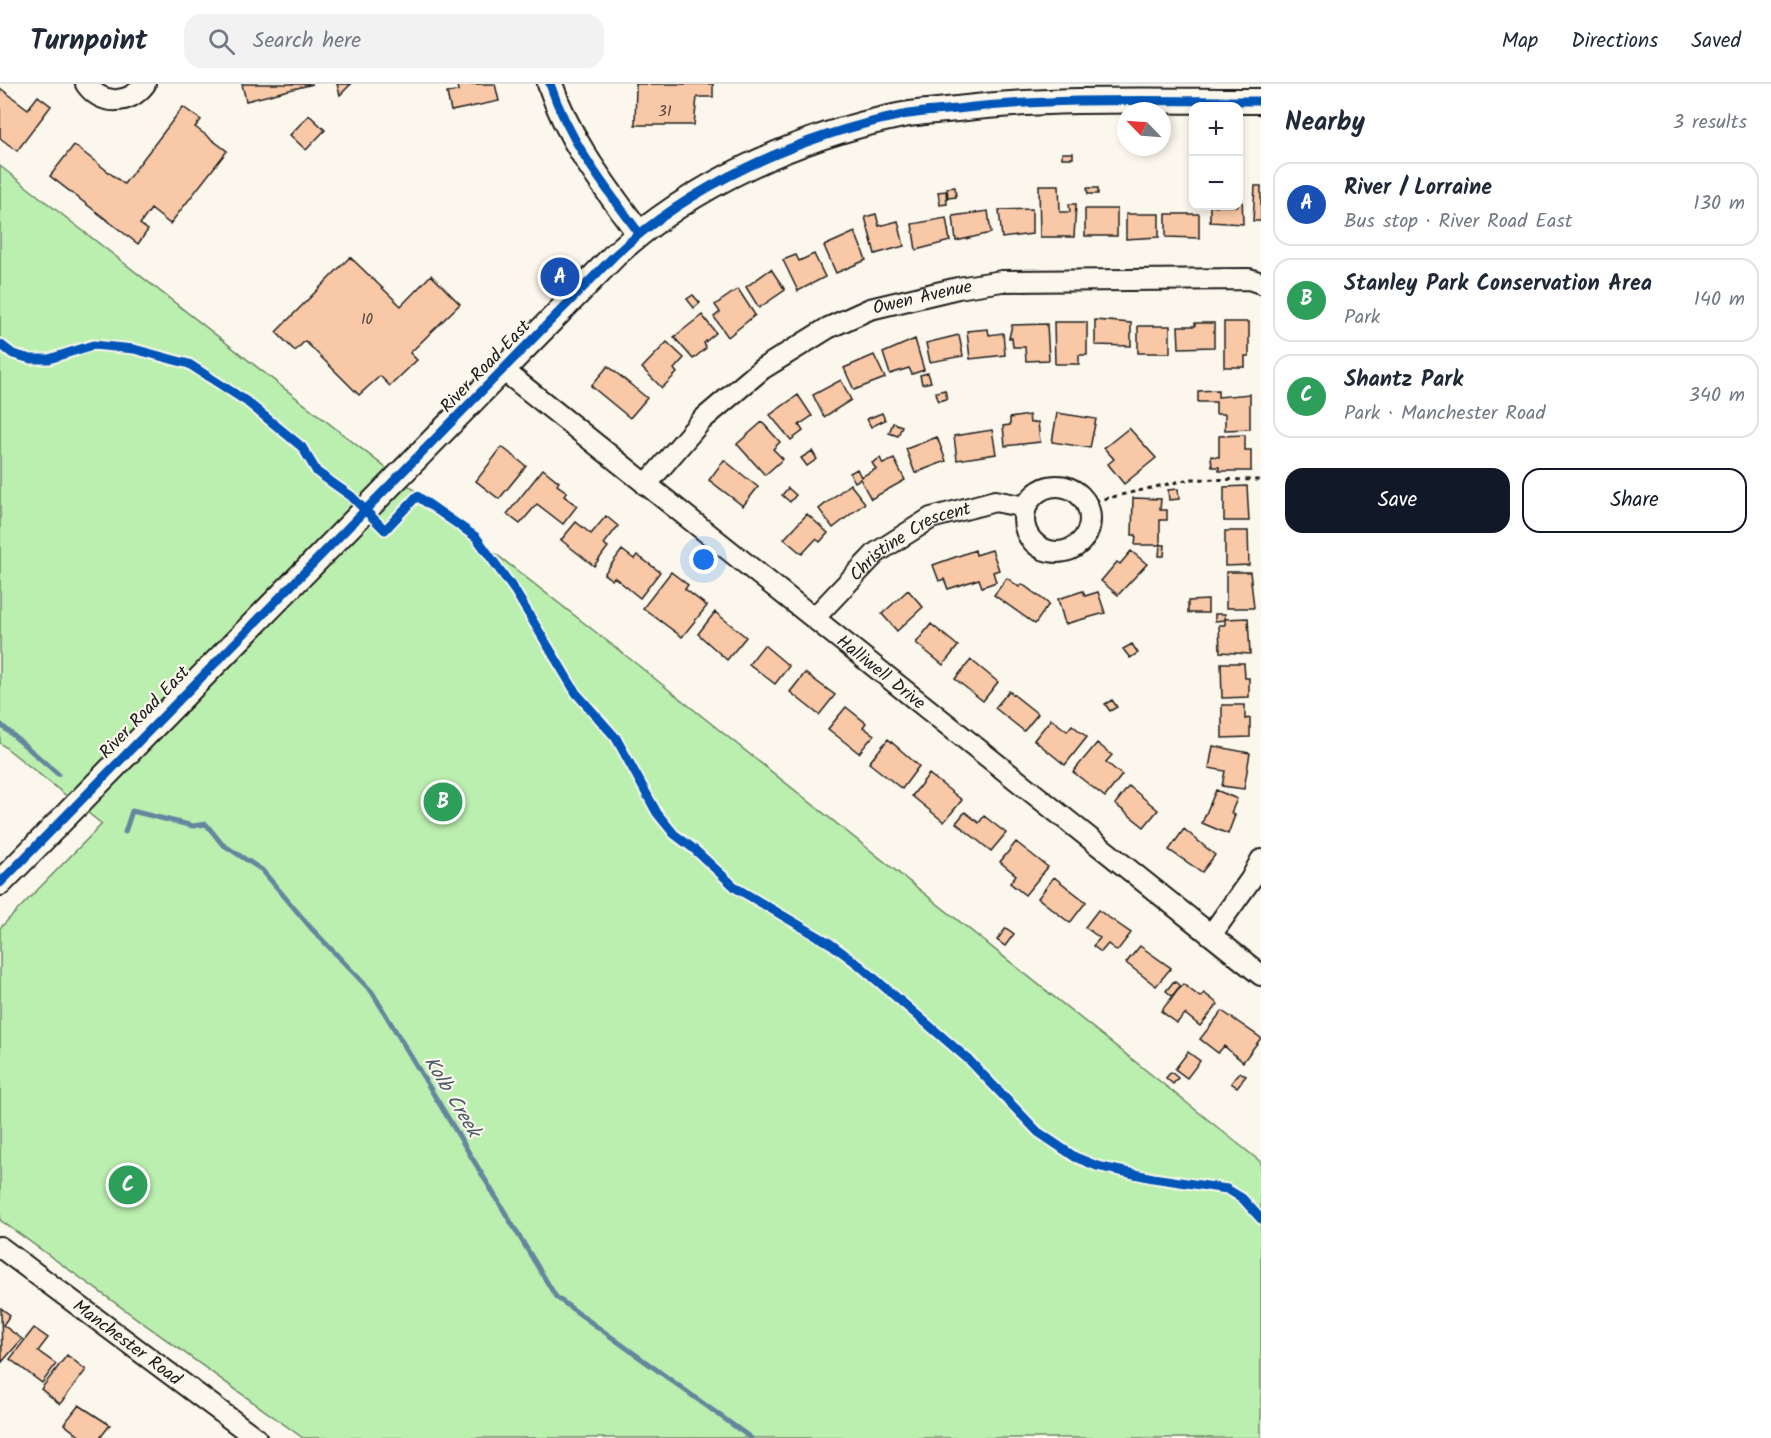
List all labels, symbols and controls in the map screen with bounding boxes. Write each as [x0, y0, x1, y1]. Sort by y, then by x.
search box [184, 14, 604, 68]
text: Turnpoint [30, 19, 148, 64]
text: Search here [253, 24, 361, 59]
icon: search [205, 25, 238, 58]
text: Map [1502, 25, 1538, 58]
text: Directions [1571, 25, 1658, 58]
text: Saved [1691, 25, 1741, 58]
house number: 31 [658, 100, 672, 124]
north arrow [1117, 102, 1171, 156]
map controls [1189, 102, 1243, 210]
button: + [1189, 102, 1243, 156]
text: Nearby [1285, 102, 1365, 144]
text: 3 results [1673, 107, 1747, 139]
button: − [1189, 156, 1243, 210]
text: River / Lorraine [1344, 171, 1492, 206]
text: A [1300, 188, 1313, 220]
text: 130 m [1693, 188, 1745, 220]
text: Bus stop · River Road East [1344, 206, 1573, 238]
pin: A [540, 254, 580, 300]
text: Stanley Park Conservation Area [1344, 267, 1652, 302]
street label: Owen Avenue [870, 273, 974, 324]
text: B [1300, 284, 1313, 316]
text: 140 m [1694, 284, 1745, 316]
text: Park [1344, 302, 1380, 334]
house number: 10 [361, 308, 374, 332]
street label: River Road East [434, 313, 539, 420]
text: Shantz Park [1344, 363, 1463, 398]
text: C [1300, 380, 1313, 412]
text: 340 m [1689, 380, 1745, 412]
text: Park · Manchester Road [1344, 398, 1545, 430]
button: Save [1285, 468, 1510, 533]
button: Share [1522, 468, 1747, 533]
street label: Christine Crescent [843, 495, 975, 589]
your location [689, 545, 718, 574]
street label: Halliwell Drive [829, 628, 931, 718]
street label: River Road East [93, 659, 198, 766]
pin: B [424, 780, 462, 824]
water label: Kolb Creek [414, 1050, 490, 1146]
pin: C [108, 1162, 148, 1208]
street label: Manchester Road [66, 1293, 188, 1394]

